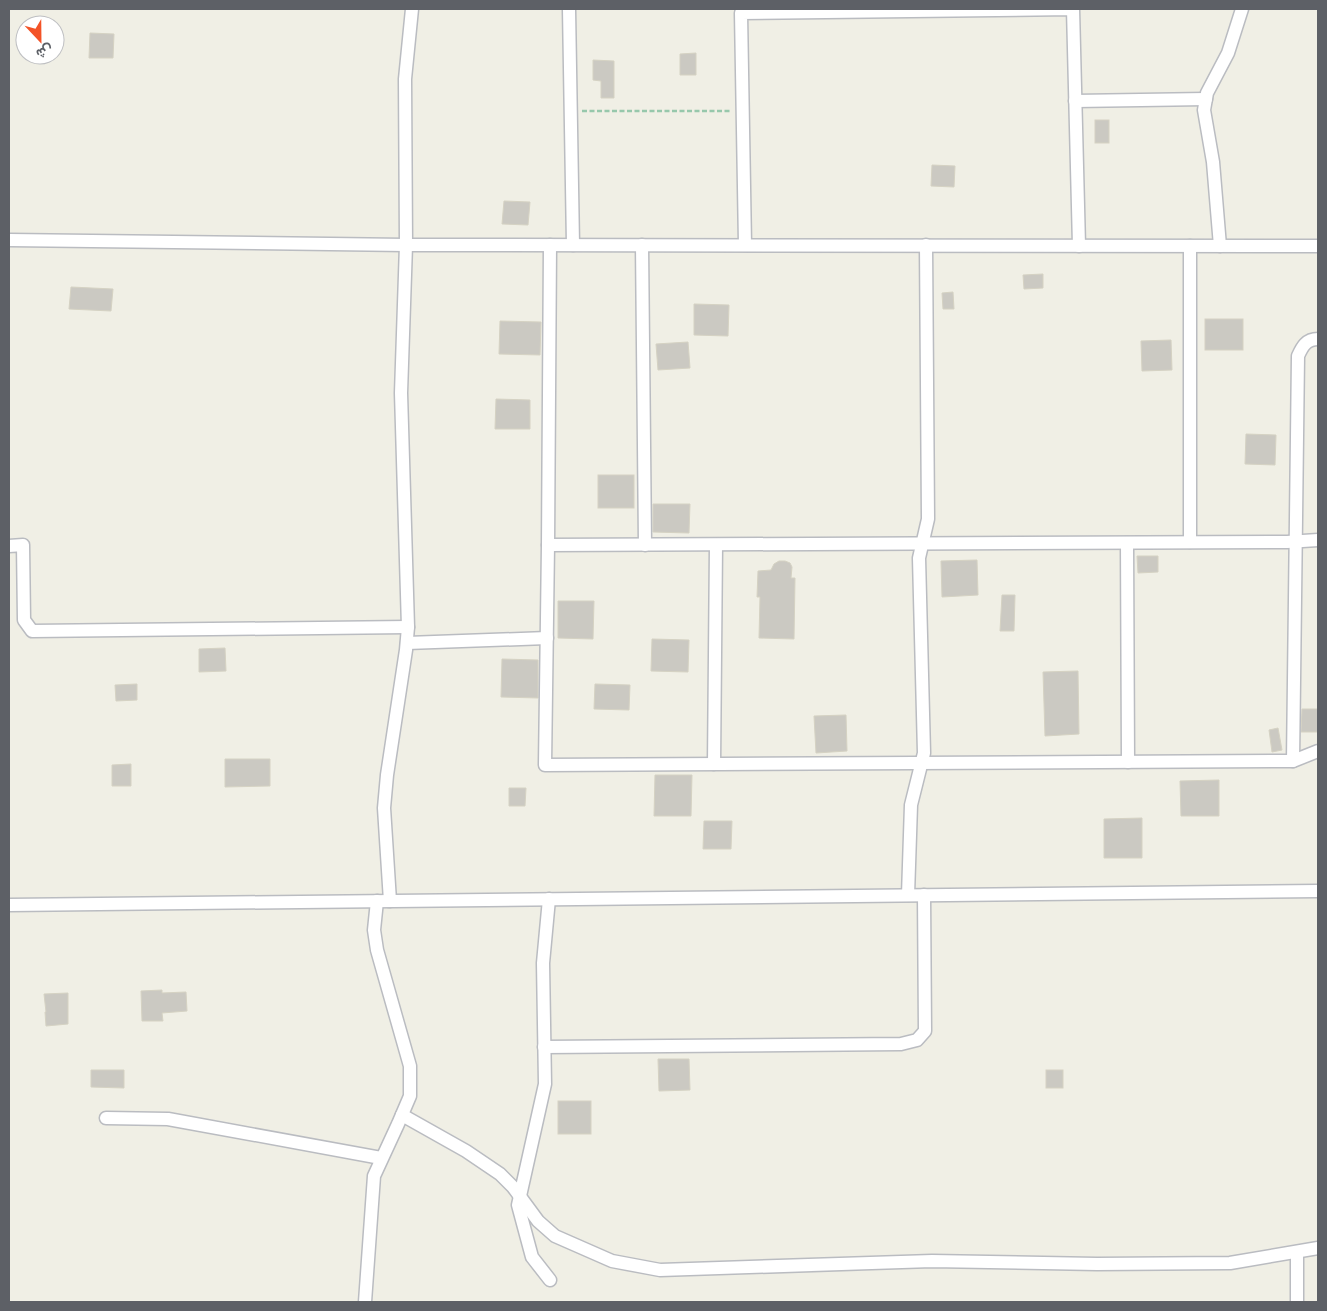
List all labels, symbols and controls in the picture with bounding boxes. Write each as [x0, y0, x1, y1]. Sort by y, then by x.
north arrow [15, 15, 65, 65]
text: ش [34, 41, 56, 63]

